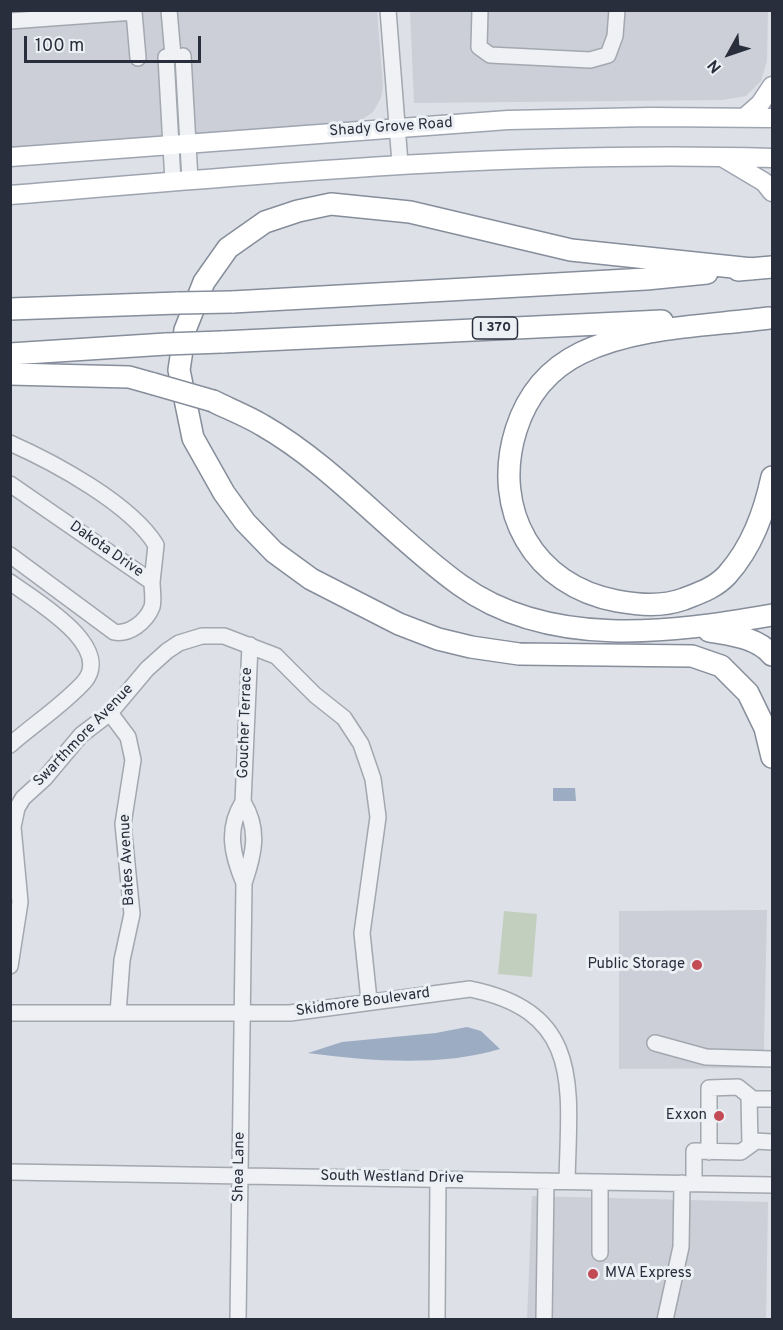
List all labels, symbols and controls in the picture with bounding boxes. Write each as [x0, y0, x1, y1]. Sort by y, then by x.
scale bar [27, 24, 204, 62]
north arrow [699, 24, 759, 84]
text: 100 m [35, 35, 84, 58]
text: N [704, 55, 727, 76]
street label: Shady Grove Road [329, 115, 453, 141]
road number: I 370 [472, 317, 518, 339]
street label: Dakota Drive [66, 518, 146, 582]
street label: Goucher Terrace [235, 667, 257, 779]
street label: Swarthmore Avenue [30, 681, 138, 791]
street label: Bates Avenue [117, 814, 139, 906]
place label: Public Storage [587, 956, 685, 974]
marker: Public Storage [690, 958, 704, 972]
street label: Skidmore Boulevard [295, 985, 431, 1021]
place label: Exxon [666, 1107, 707, 1125]
marker: Exxon [712, 1109, 726, 1123]
street label: Shea Lane [230, 1132, 250, 1202]
street label: South Westland Drive [320, 1168, 464, 1188]
place label: MVA Express [605, 1265, 692, 1283]
marker: MVA Express [586, 1267, 600, 1281]

